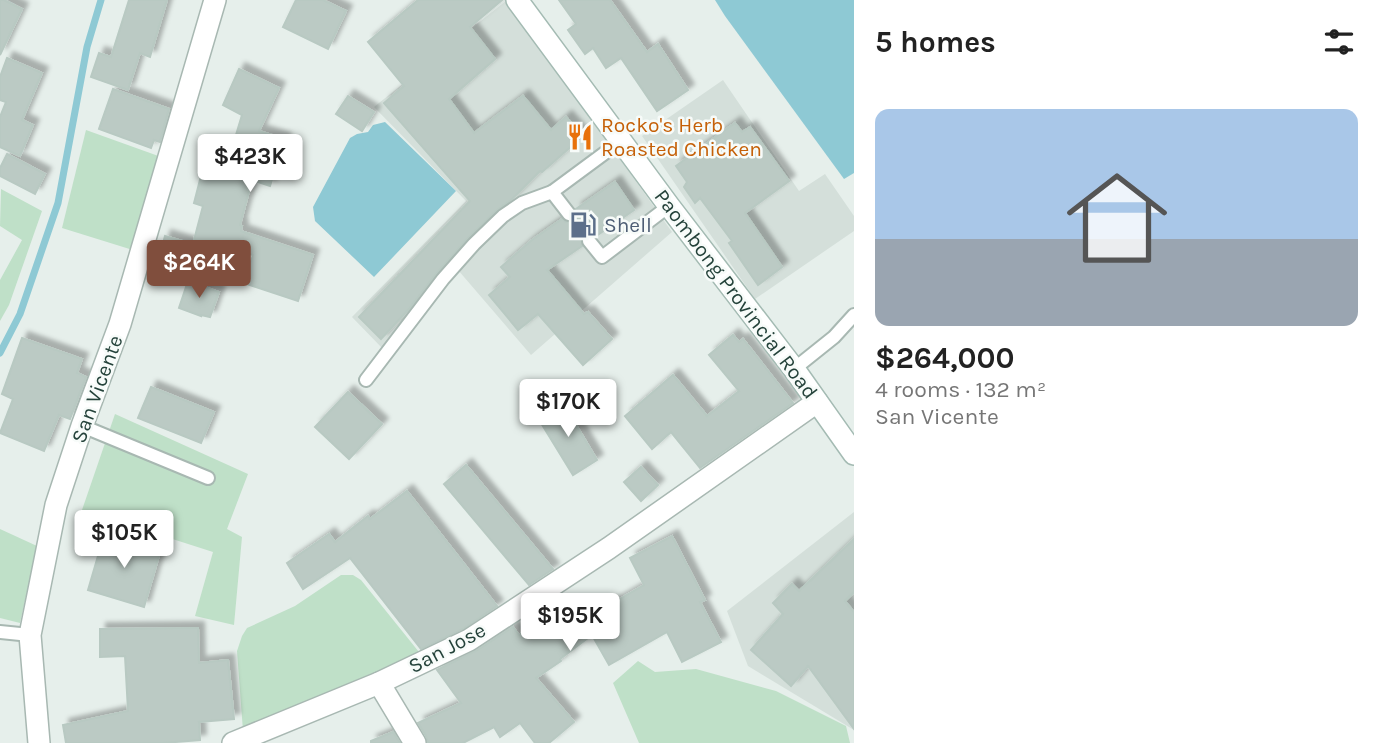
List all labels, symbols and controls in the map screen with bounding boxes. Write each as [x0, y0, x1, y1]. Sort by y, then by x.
icon: filters [1320, 23, 1358, 61]
text: 5 homes [875, 24, 996, 60]
place label: Rocko's Herb Roasted Chicken [601, 113, 762, 161]
restaurant icon: Rocko's Herb Roasted Chicken [565, 122, 595, 152]
pin: $423K [201, 134, 299, 194]
text: $423K [214, 143, 286, 170]
icon: home [1054, 155, 1180, 281]
street label: Paombong Provincial Road [649, 185, 823, 403]
fuel station icon: Shell [568, 210, 598, 240]
place label: Shell [604, 213, 652, 237]
pin: $264K [150, 240, 248, 300]
text: $264K [163, 249, 235, 276]
street label: San Vicente [66, 332, 128, 446]
text: $264,000 [875, 340, 1014, 376]
text: 4 rooms · 132 m² [875, 376, 1046, 403]
pin: $170K [519, 380, 617, 439]
text: $170K [535, 388, 601, 415]
text: San Vicente [875, 403, 999, 430]
pin: $105K [75, 510, 173, 570]
text: $105K [90, 519, 158, 546]
pin: $195K [521, 594, 619, 653]
text: $195K [537, 602, 603, 629]
street label: San Jose [404, 618, 490, 678]

